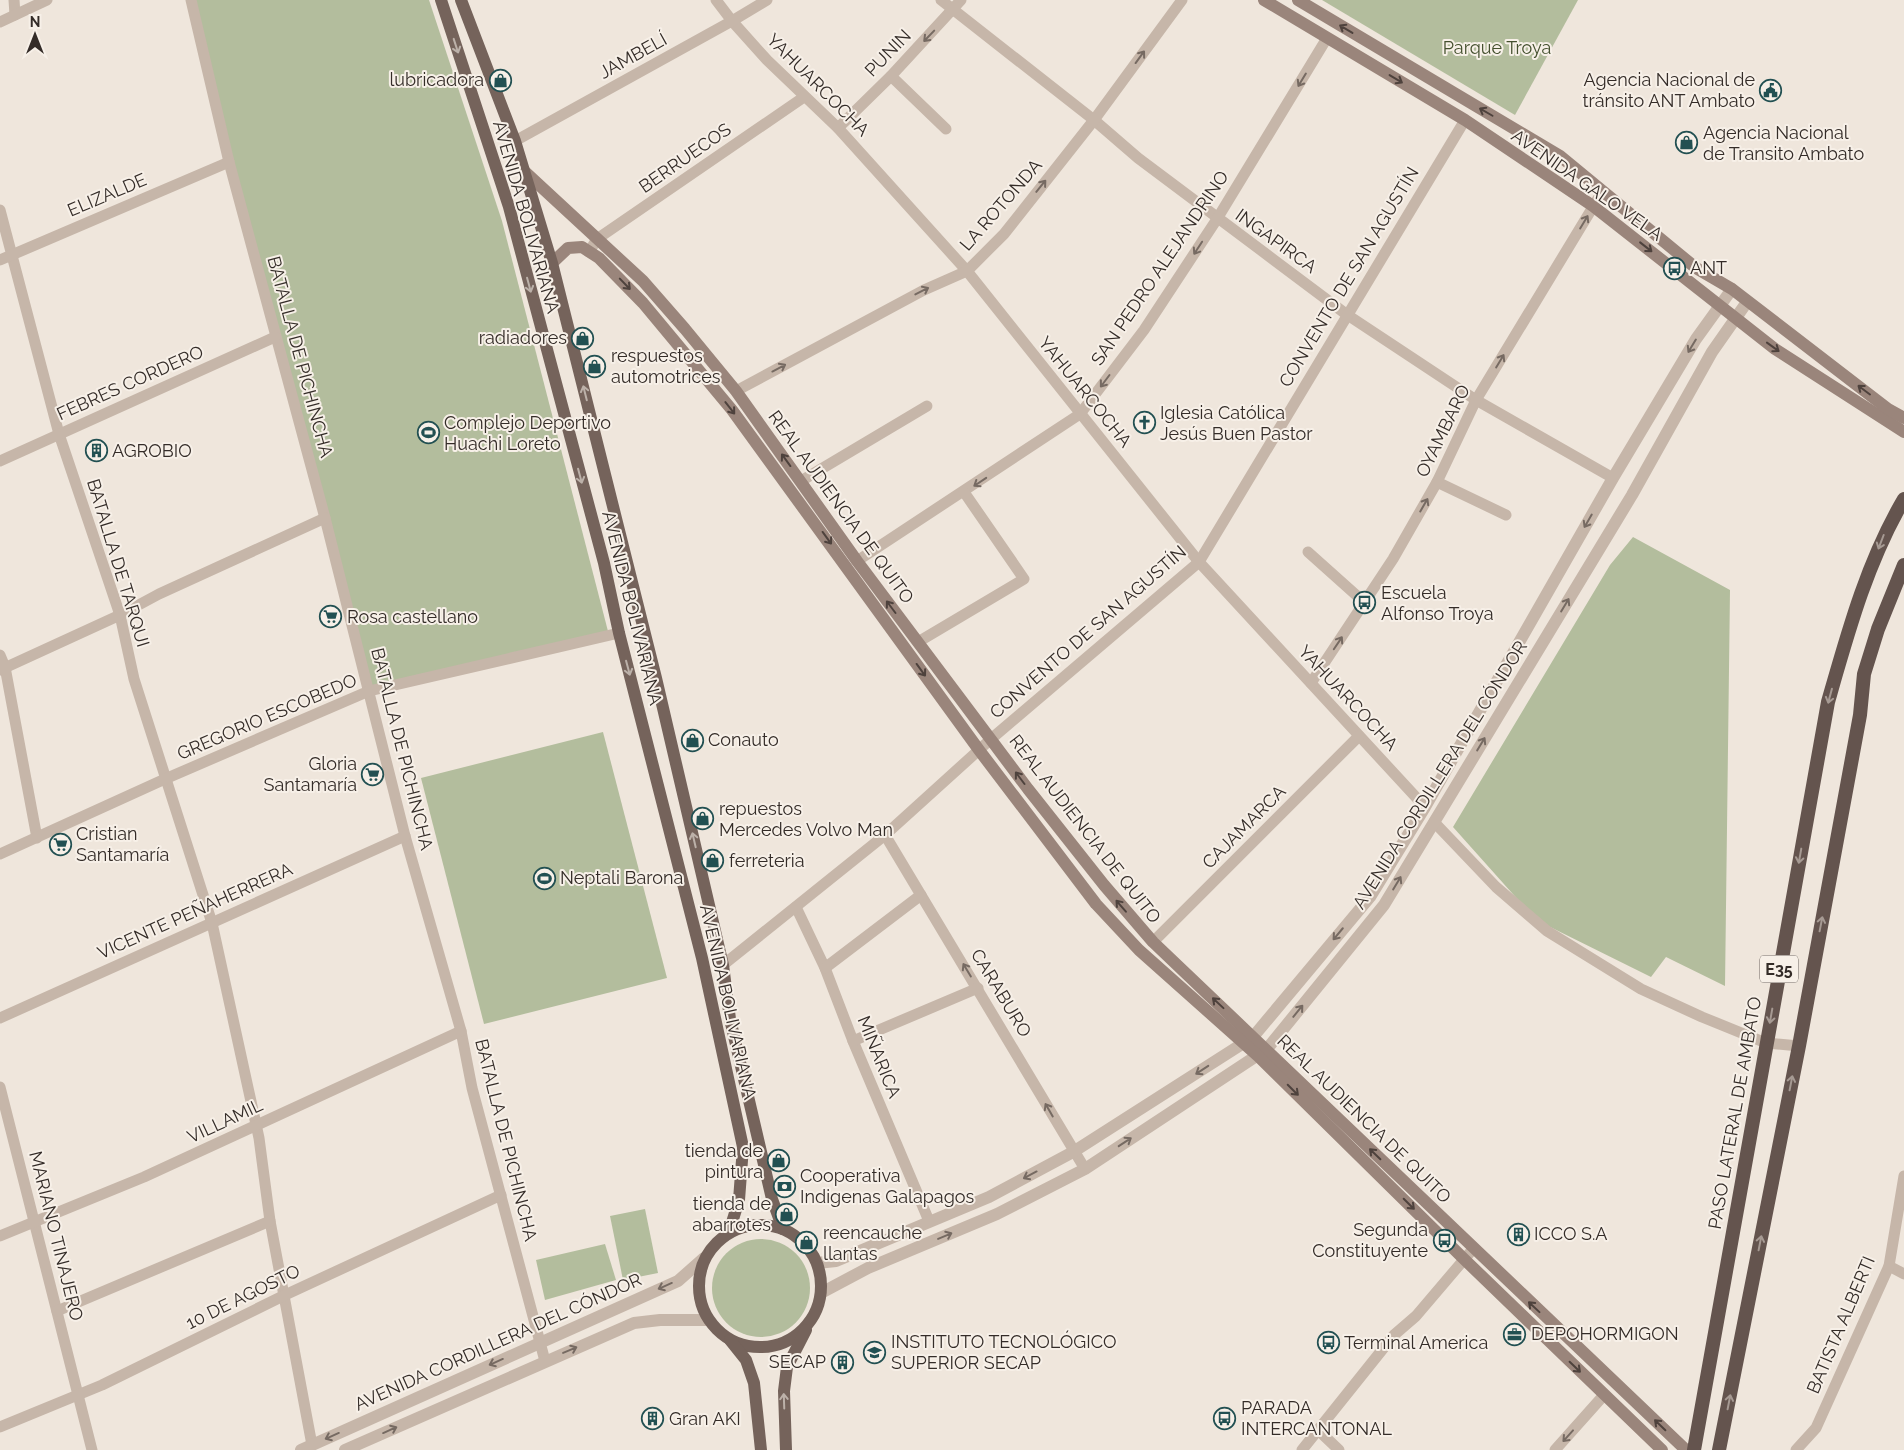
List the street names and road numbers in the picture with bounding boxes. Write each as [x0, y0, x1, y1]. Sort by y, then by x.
street label: PUNIN [860, 25, 915, 80]
street label: JAMBELÍ [595, 27, 671, 83]
street label: YAHUARCOCHA [763, 29, 874, 140]
street label: AVENIDA BOLIVARIANA [489, 118, 564, 316]
street label: BERRUECOS [635, 118, 735, 197]
street label: AVENIDA GALO VELA [1508, 124, 1667, 245]
street label: LA ROTONDA [955, 155, 1046, 255]
street label: CONVENTO DE SAN AGUSTÍN [1274, 162, 1423, 391]
street label: SAN PEDRO ALEJANDRINO [1087, 166, 1233, 369]
street label: ELIZALDE [64, 169, 149, 221]
street label: INGAPIRCA [1232, 204, 1321, 277]
street label: BATALLA DE PICHINCHA [263, 254, 337, 460]
street label: YAHUARCOCHA [1034, 332, 1136, 451]
street label: FEBRES CORDERO [53, 341, 206, 424]
street label: OYAMBARO [1411, 381, 1474, 480]
street label: REAL AUDIENCIA DE QUITO [764, 406, 918, 607]
street label: BATALLA DE TARQUI [83, 476, 154, 650]
street label: AVENIDA BOLIVARIANA [598, 509, 667, 707]
street label: CONVENTO DE SAN AGUSTÍN [985, 540, 1190, 723]
street label: AVENIDA CORDILLERA DEL CÓNDOR [1347, 636, 1531, 913]
street label: YAHUARCOCHA [1294, 641, 1403, 755]
street label: BATALLA DE PICHINCHA [367, 646, 438, 852]
street label: GREGORIO ESCOBEDO [174, 669, 360, 764]
street label: REAL AUDIENCIA DE QUITO [1005, 730, 1165, 927]
street label: CAJAMARCA [1198, 781, 1290, 873]
street label: VICENTE PEÑAHERRERA [94, 858, 296, 963]
street label: AVENIDA BOLIVARIANA [696, 902, 761, 1101]
street label: CARABURO [967, 945, 1036, 1041]
road number: E35 [1760, 956, 1798, 982]
street label: PASO LATERAL DE AMBATO [1704, 995, 1765, 1231]
street label: MIÑARICA [853, 1013, 905, 1101]
street label: REAL AUDIENCIA DE QUITO [1273, 1030, 1456, 1207]
street label: BATALLA DE PICHINCHA [471, 1037, 542, 1243]
street label: VILLAMIL [184, 1094, 266, 1147]
street label: MARIANO TINAJERO [25, 1149, 88, 1323]
street label: BATISTA ALBERTI [1802, 1253, 1879, 1397]
street label: 10 DE AGOSTO [182, 1260, 303, 1333]
street label: AVENIDA CORDILLERA DEL CÓNDOR [351, 1267, 645, 1415]

